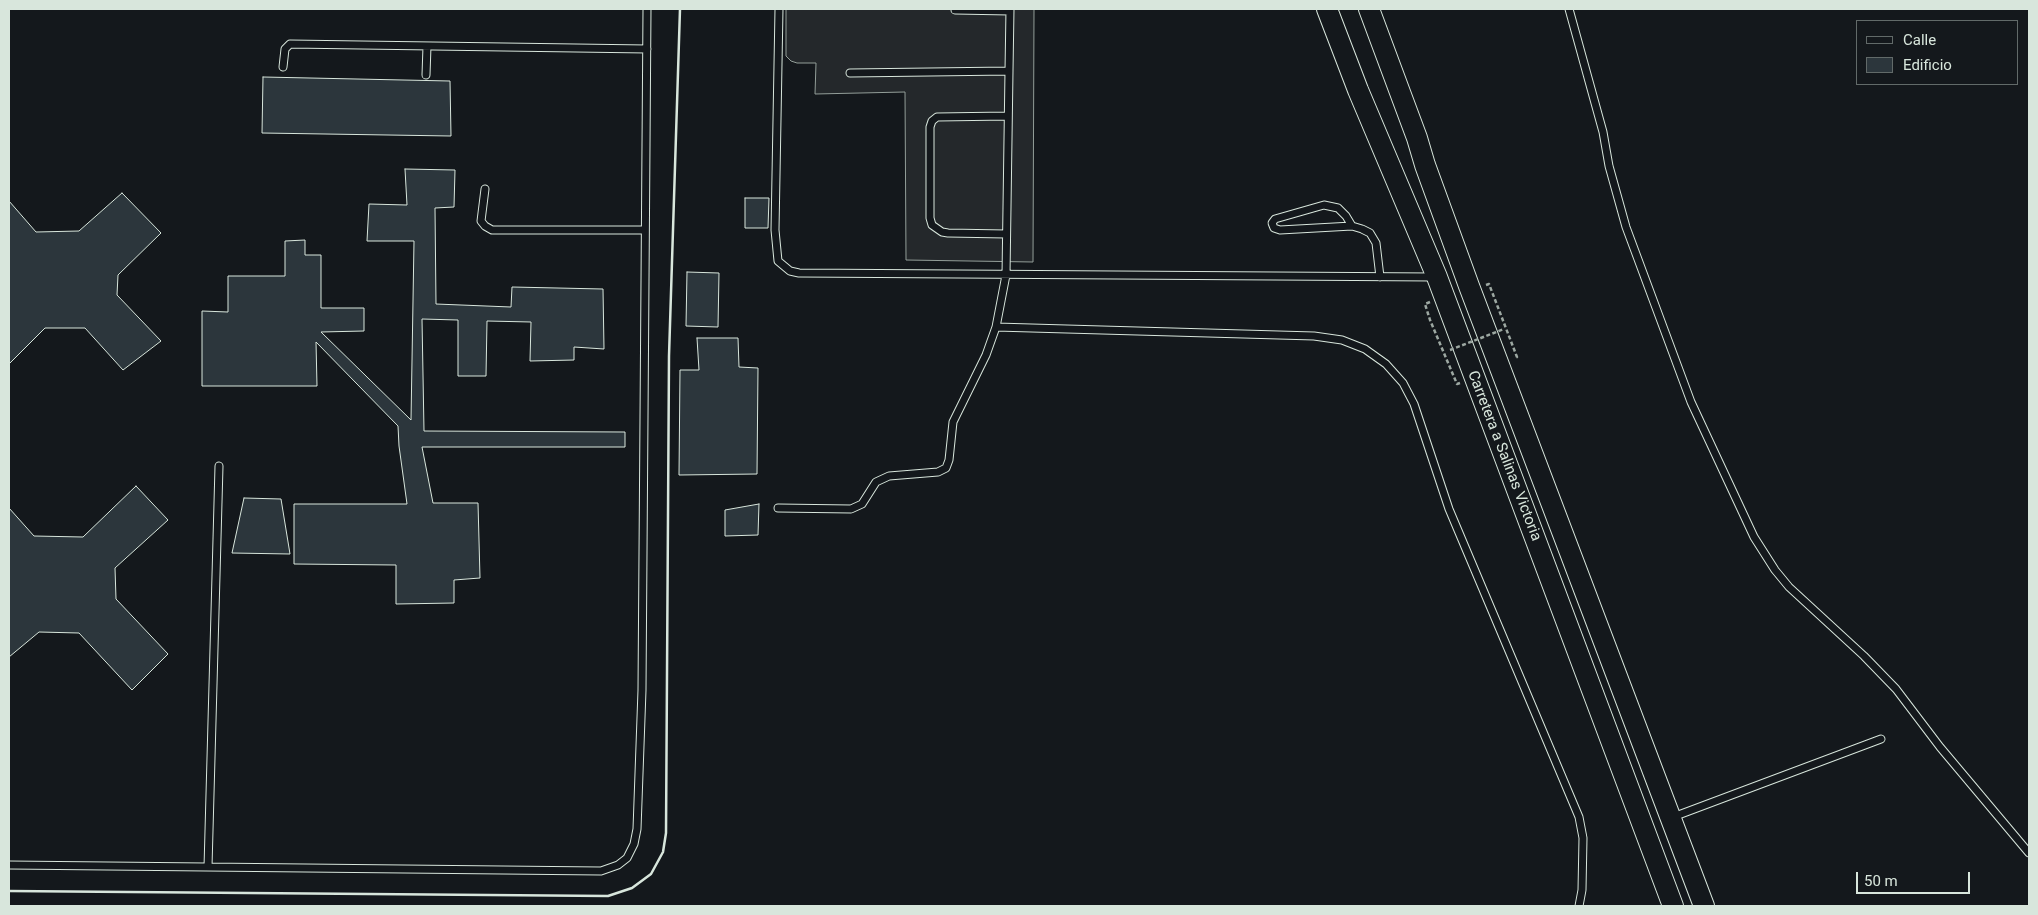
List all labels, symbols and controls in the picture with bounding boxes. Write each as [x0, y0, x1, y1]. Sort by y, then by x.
legend [1856, 20, 2018, 85]
text: Calle [1903, 31, 1936, 49]
text: Edificio [1903, 56, 1952, 74]
street label: Carretera a Salinas Victoria [1463, 368, 1545, 544]
scale bar [1858, 862, 1972, 894]
text: 50 m [1864, 872, 1898, 890]

